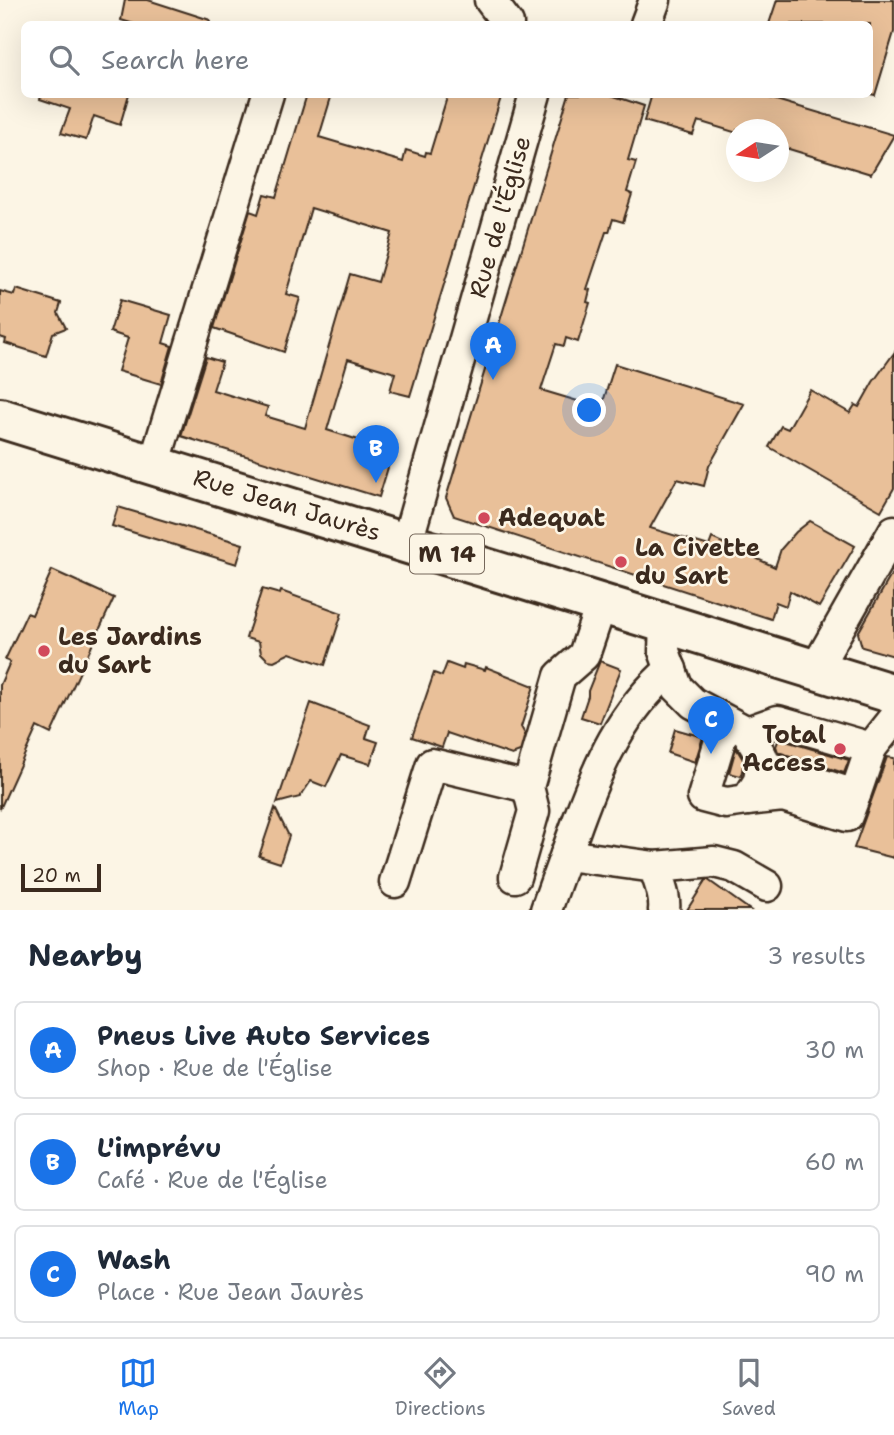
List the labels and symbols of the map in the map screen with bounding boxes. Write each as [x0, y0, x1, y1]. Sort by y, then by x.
north arrow [726, 119, 789, 182]
street label: Rue de l'Église [462, 132, 538, 302]
pin: A [470, 322, 516, 380]
your location [572, 393, 606, 427]
pin: B [353, 425, 399, 483]
street label: Rue Jean Jaurès [189, 461, 385, 549]
place label: Adequat [498, 502, 605, 534]
marker: Adequat [476, 510, 492, 526]
place label: La Civette du Sart [635, 532, 760, 592]
road number: M 14 [410, 534, 484, 574]
marker: La Civette du Sart [613, 554, 629, 570]
place label: Les Jardins du Sart [58, 621, 202, 681]
marker: Les Jardins du Sart [36, 643, 52, 659]
pin: C [688, 696, 734, 754]
place label: Total Access [742, 719, 826, 779]
marker: Total Access [832, 741, 848, 757]
scale bar [21, 861, 102, 893]

